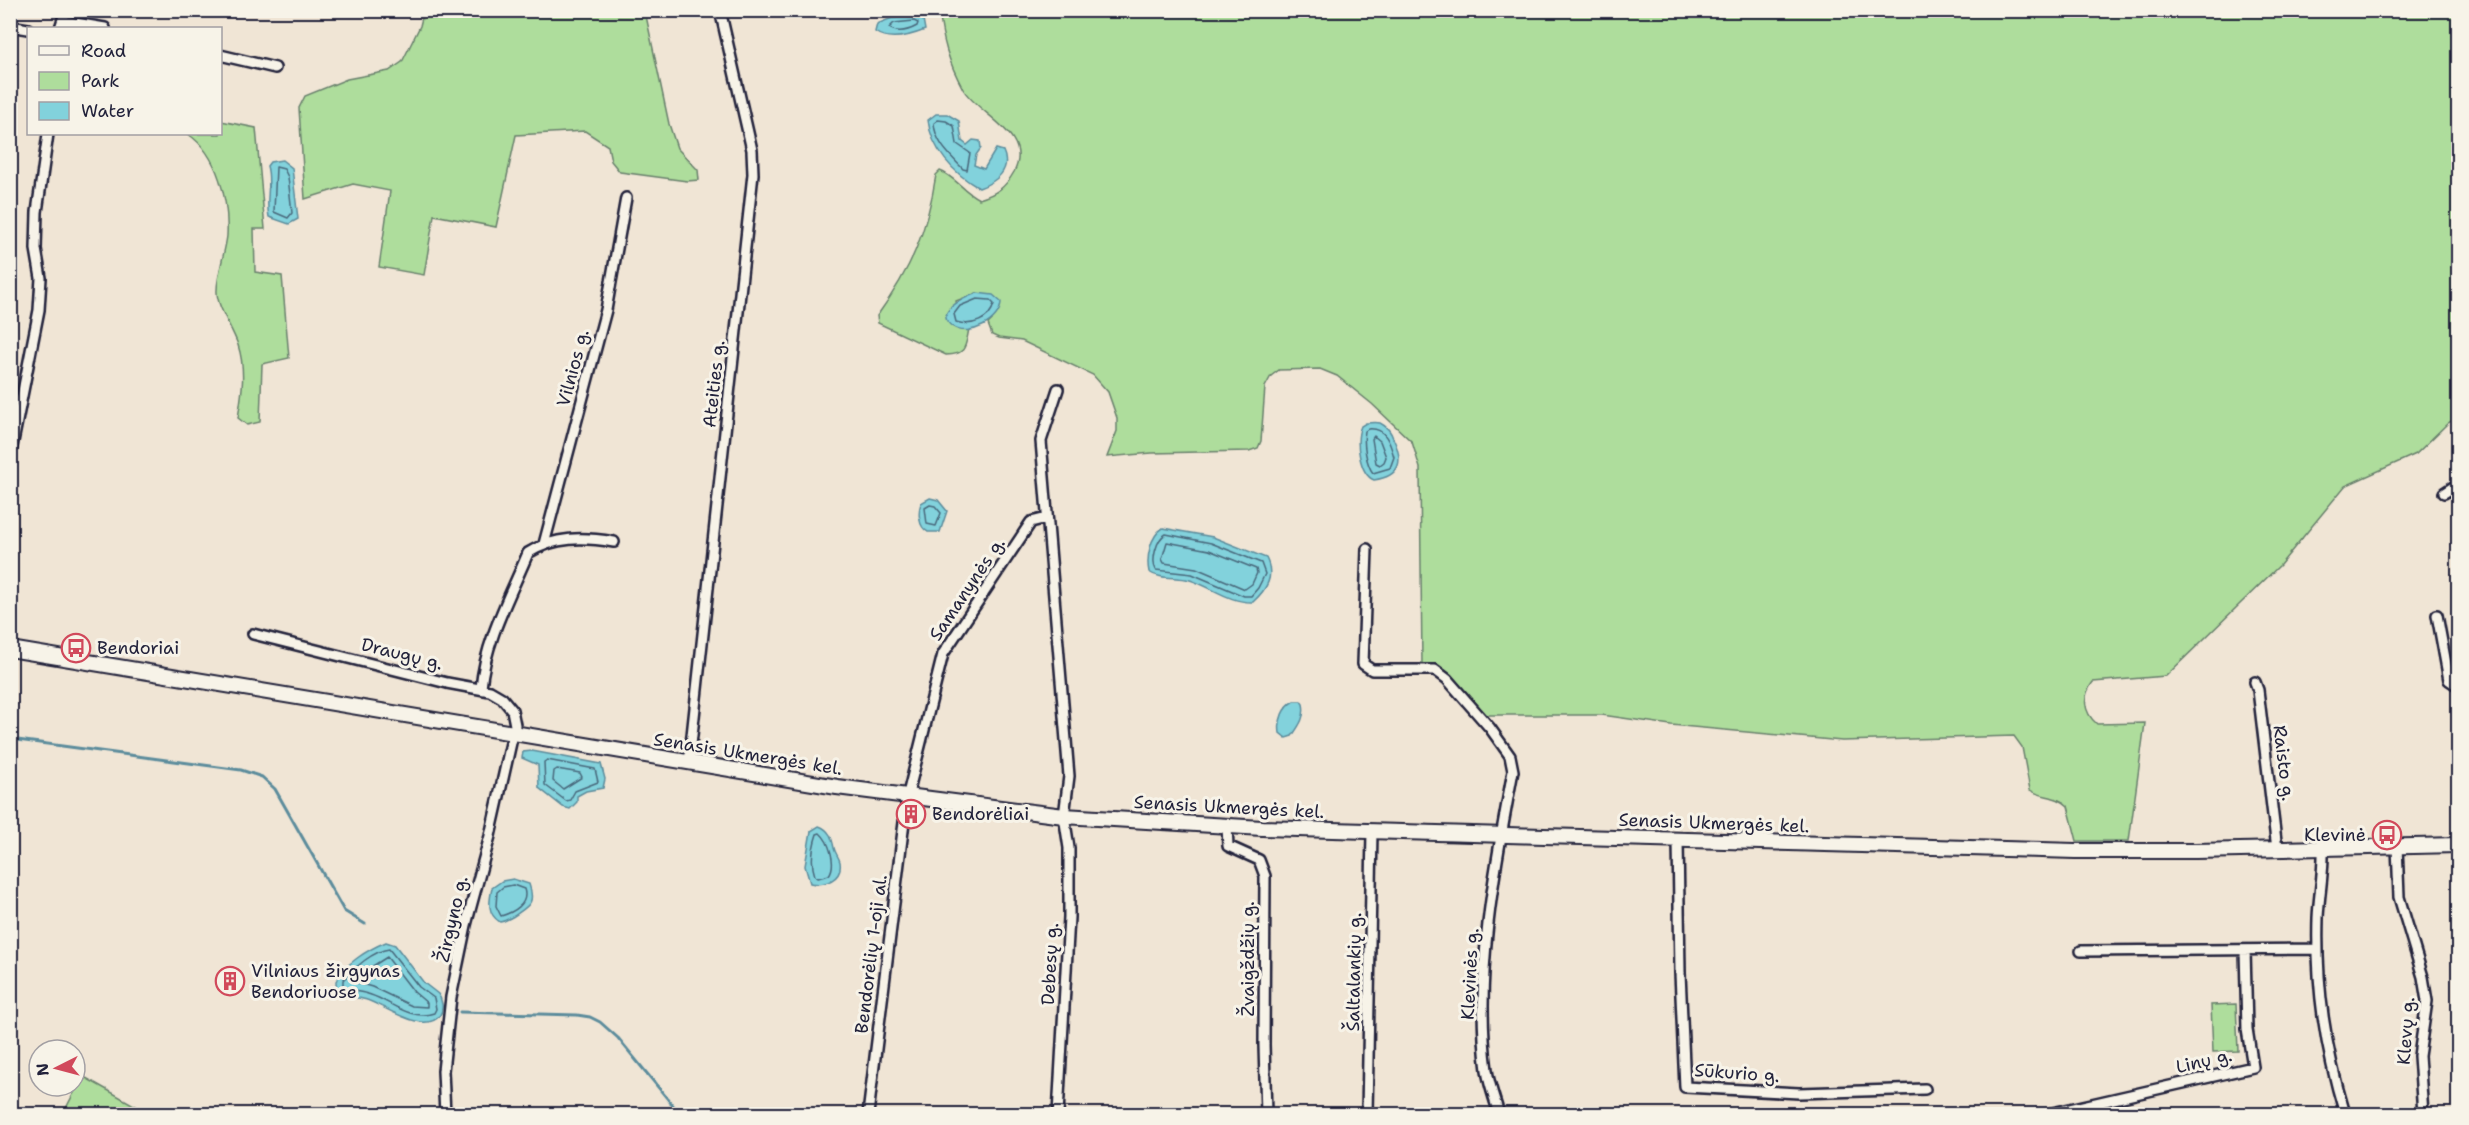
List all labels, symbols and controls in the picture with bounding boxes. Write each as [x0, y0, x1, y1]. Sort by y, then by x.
legend [27, 27, 222, 135]
text: Road [81, 39, 126, 63]
text: Park [81, 69, 120, 93]
text: Water [81, 99, 134, 123]
street label: Vilnios g. [551, 327, 595, 409]
street label: Ateities g. [697, 339, 731, 429]
street label: Samanynės g. [923, 533, 1011, 645]
bus stop icon: Bendoriai [60, 632, 92, 664]
street label: Draugų g. [359, 632, 445, 676]
place label: Bendoriai [97, 636, 179, 660]
street label: Raisto g. [2267, 724, 2301, 802]
street label: Senasis Ukmergės kel. [652, 727, 844, 781]
street label: Senasis Ukmergės kel. [1133, 790, 1325, 824]
building icon: Bendorėliai [895, 798, 927, 830]
place label: Bendorėliai [932, 802, 1029, 826]
street label: Senasis Ukmergės kel. [1618, 808, 1810, 838]
bus stop icon: Klevinė [2371, 819, 2403, 851]
place label: Klevinė [2304, 823, 2366, 847]
street label: Bendorėlių 1-oji al. [849, 873, 893, 1035]
street label: Žirgyno g. [430, 874, 474, 964]
street label: Žvaigždžių g. [1236, 901, 1260, 1017]
street label: Šaltalankių g. [1341, 912, 1367, 1032]
street label: Debesų g. [1036, 922, 1064, 1006]
street label: Klevinės g. [1456, 927, 1484, 1021]
place label: Vilniaus žirgynas Bendoriuose [251, 959, 400, 1004]
building icon: Vilniaus žirgynas Bendoriuose [214, 965, 246, 997]
street label: Klevų g. [2392, 996, 2420, 1066]
north arrow [27, 1038, 87, 1098]
street label: Linų g. [2174, 1043, 2234, 1079]
street label: Sūkurio g. [1694, 1058, 1780, 1088]
text: N [31, 1062, 54, 1077]

